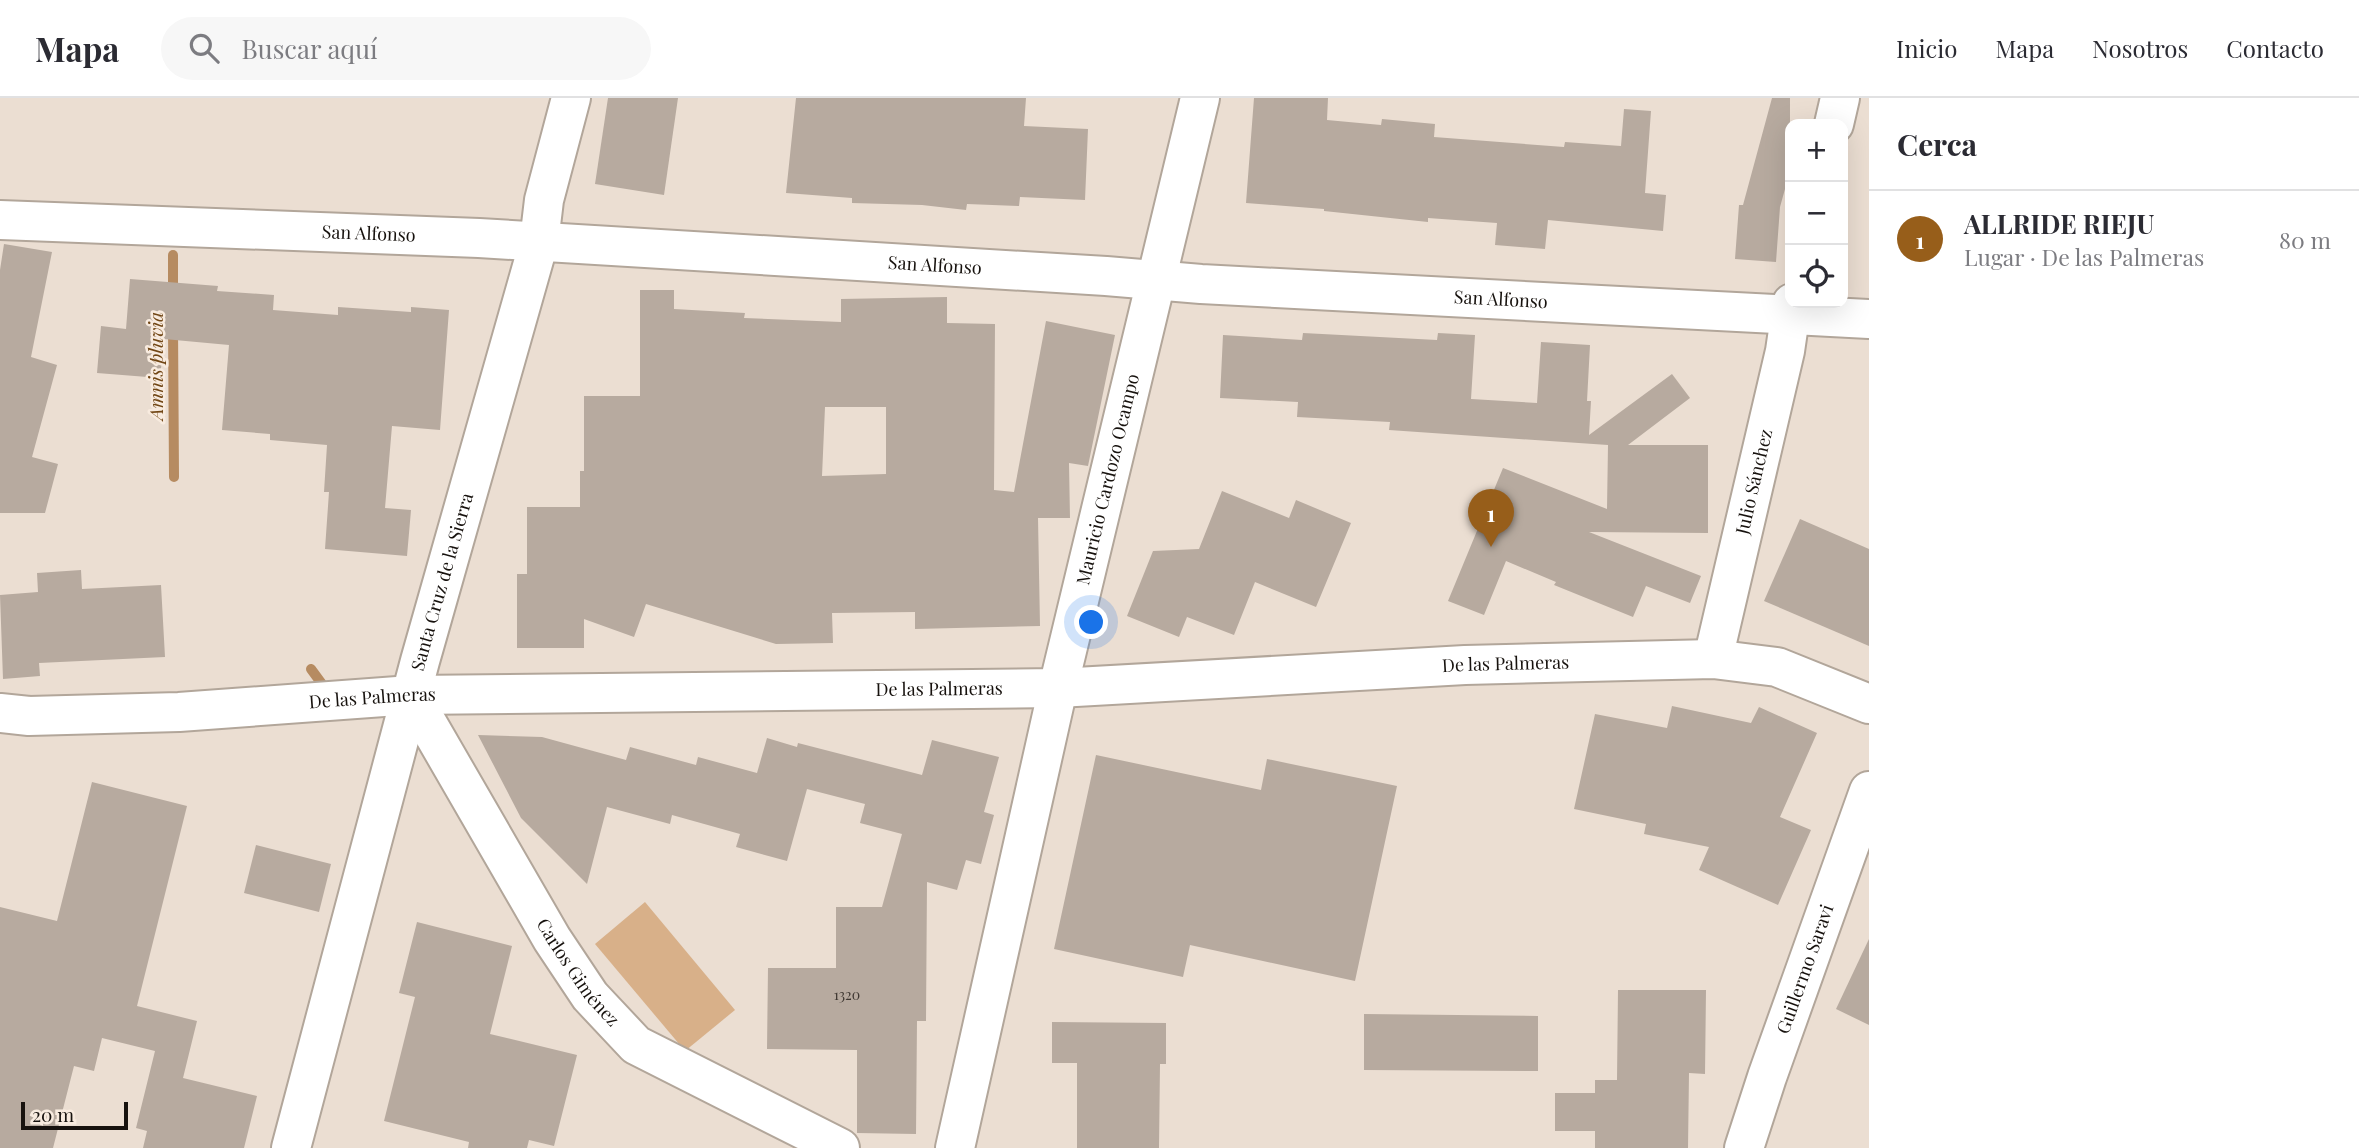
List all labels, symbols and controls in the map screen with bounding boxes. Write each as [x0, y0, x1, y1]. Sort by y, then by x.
search box [161, 17, 651, 80]
text: Mapa [35, 26, 119, 70]
icon: search [185, 29, 223, 67]
text: Buscar aquí [241, 31, 378, 66]
text: Inicio [1896, 32, 1957, 64]
text: Mapa [1995, 32, 2054, 64]
text: Nosotros [2092, 32, 2188, 64]
text: Contacto [2226, 32, 2324, 64]
map controls [1785, 119, 1848, 308]
button: + [1785, 119, 1848, 182]
text: Cerca [1897, 124, 1977, 164]
button: − [1785, 182, 1848, 245]
text: ALLRIDE RIEJU [1964, 206, 2154, 241]
street label: San Alfonso [321, 219, 416, 247]
text: 1 [1916, 224, 1924, 255]
text: 80 m [2279, 224, 2331, 255]
text: Lugar · De las Palmeras [1964, 241, 2204, 272]
button: locate [1785, 245, 1848, 308]
street label: San Alfonso [887, 250, 983, 279]
street label: San Alfonso [1453, 284, 1549, 313]
water label: Amnis pluvia [142, 312, 168, 422]
street label: Mauricio Cardozo Ocampo [1070, 371, 1144, 587]
street label: Julio Sánchez [1729, 427, 1777, 538]
pin: 1 [1468, 489, 1514, 547]
street label: Santa Cruz de la Sierra [405, 490, 478, 673]
your location [1074, 605, 1108, 639]
street label: De las Palmeras [1441, 649, 1569, 677]
street label: De las Palmeras [875, 676, 1003, 701]
street label: De las Palmeras [308, 682, 436, 713]
street label: Guillermo Saravi [1770, 901, 1839, 1037]
street label: Carlos Giménez [532, 914, 625, 1031]
house number: 1320 [834, 985, 860, 1004]
scale bar [21, 1099, 128, 1131]
text: 20 m [32, 1101, 74, 1127]

